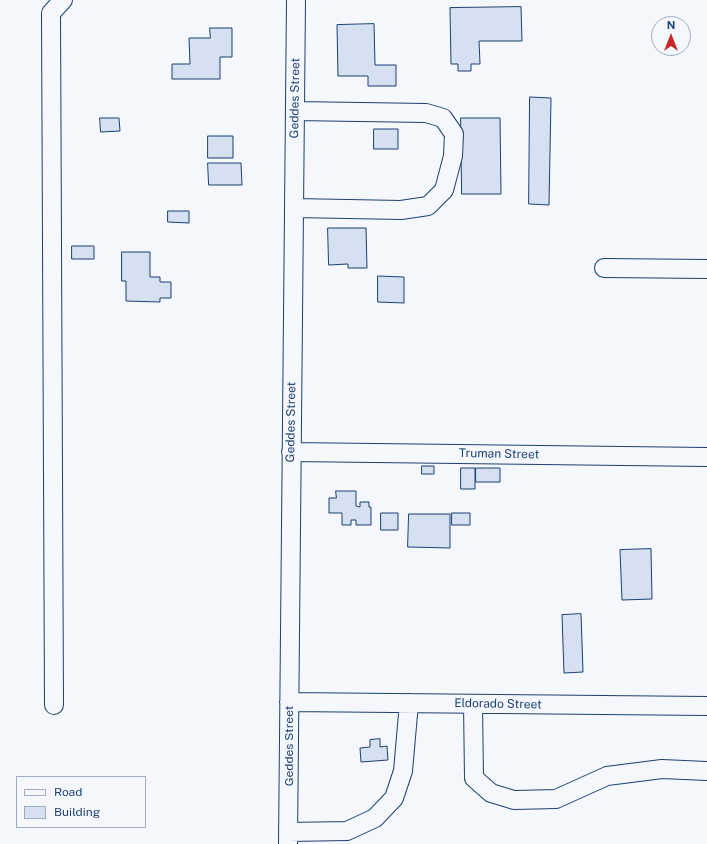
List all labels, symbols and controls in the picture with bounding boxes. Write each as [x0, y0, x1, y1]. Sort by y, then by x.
north arrow [651, 16, 691, 56]
text: N [667, 19, 675, 31]
street label: Geddes Street [287, 58, 303, 138]
street label: Geddes Street [283, 382, 299, 462]
street label: Truman Street [459, 446, 539, 462]
street label: Eldorado Street [454, 696, 542, 712]
street label: Geddes Street [282, 706, 296, 786]
legend [16, 776, 146, 828]
text: Road [54, 785, 82, 799]
text: Building [54, 805, 100, 819]

